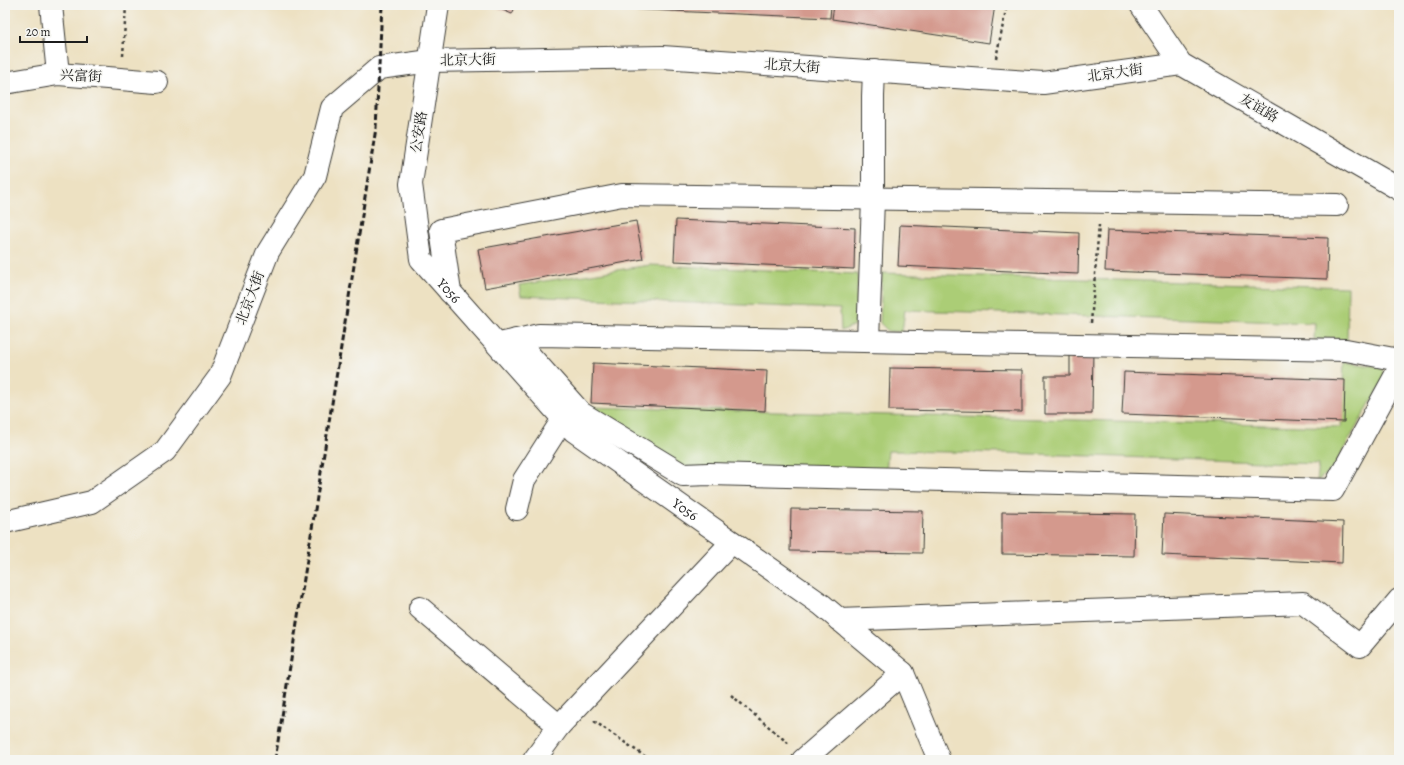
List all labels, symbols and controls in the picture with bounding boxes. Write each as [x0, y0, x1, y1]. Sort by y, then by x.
scale bar [20, 18, 87, 44]
text: 20 m [26, 24, 50, 40]
street label: 北京大街 [440, 50, 496, 70]
street label: 北京大街 [763, 55, 821, 77]
street label: 北京大街 [1086, 60, 1144, 86]
street label: 兴富街 [60, 65, 102, 87]
street label: 友谊路 [1236, 89, 1282, 127]
street label: 公安路 [406, 110, 432, 154]
street label: 北京大街 [231, 268, 269, 328]
street label: Y056 [432, 273, 465, 307]
street label: Y056 [668, 493, 702, 525]

